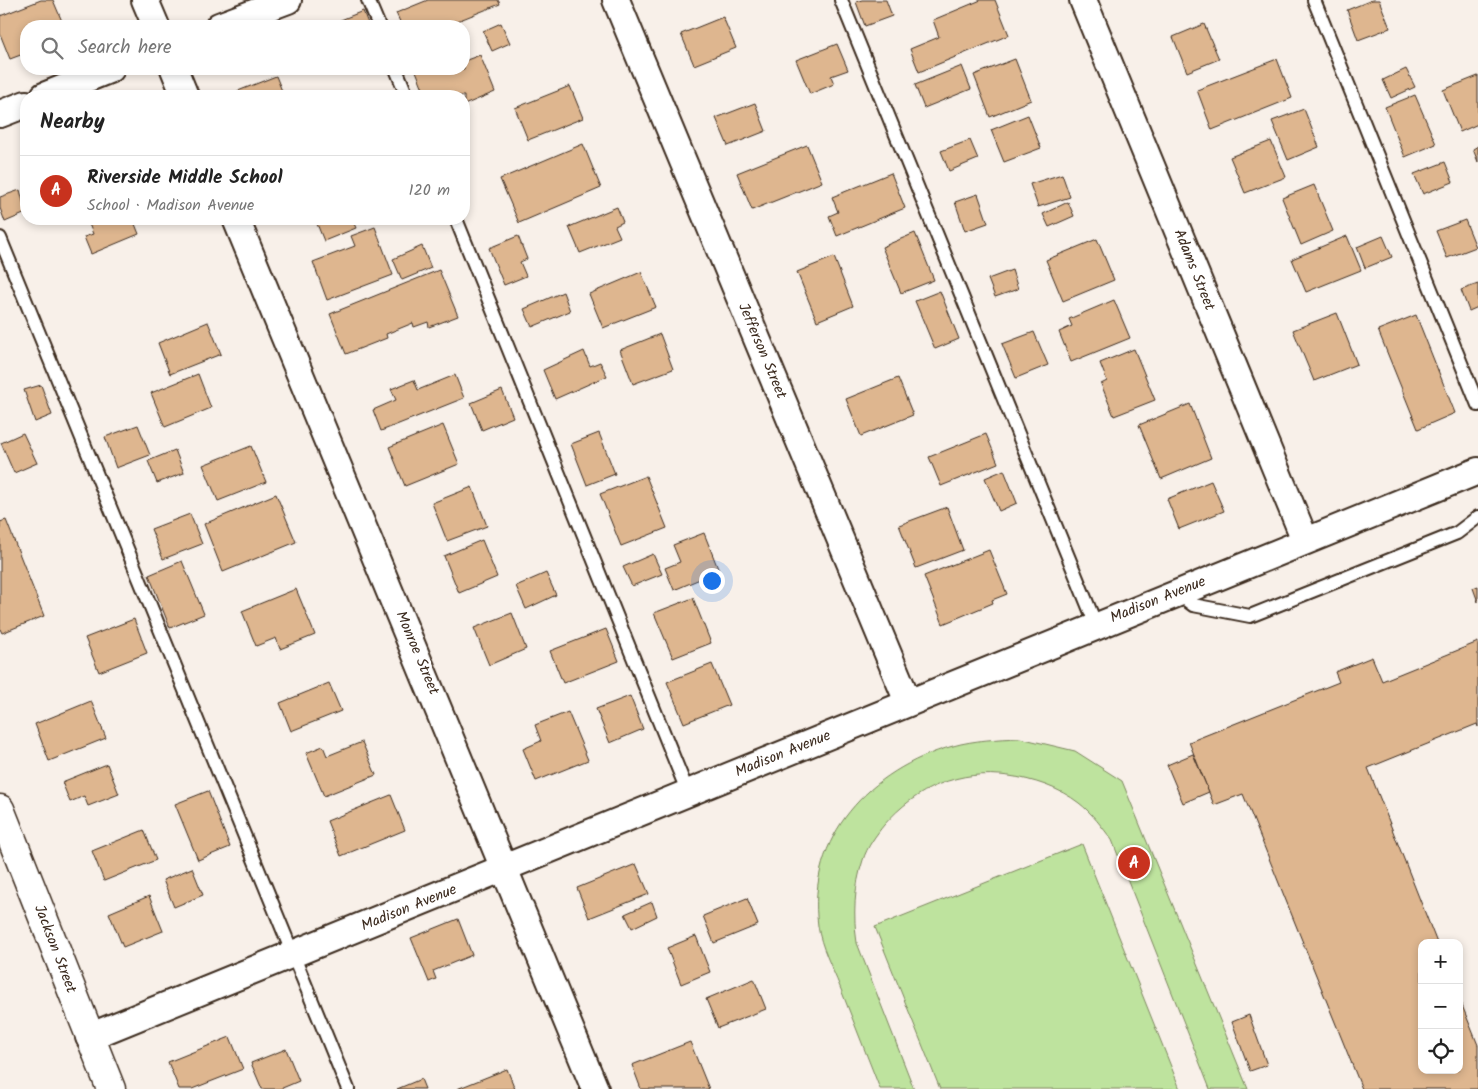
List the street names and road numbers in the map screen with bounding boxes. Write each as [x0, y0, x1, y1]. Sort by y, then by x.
street label: Adams Street [1167, 226, 1221, 315]
street label: Jefferson Street [731, 299, 793, 403]
street label: Madison Avenue [1107, 570, 1210, 630]
street label: Monroe Street [389, 607, 446, 699]
street label: Madison Avenue [732, 724, 835, 784]
street label: Madison Avenue [358, 878, 461, 938]
street label: Jackson Street [27, 901, 83, 997]

